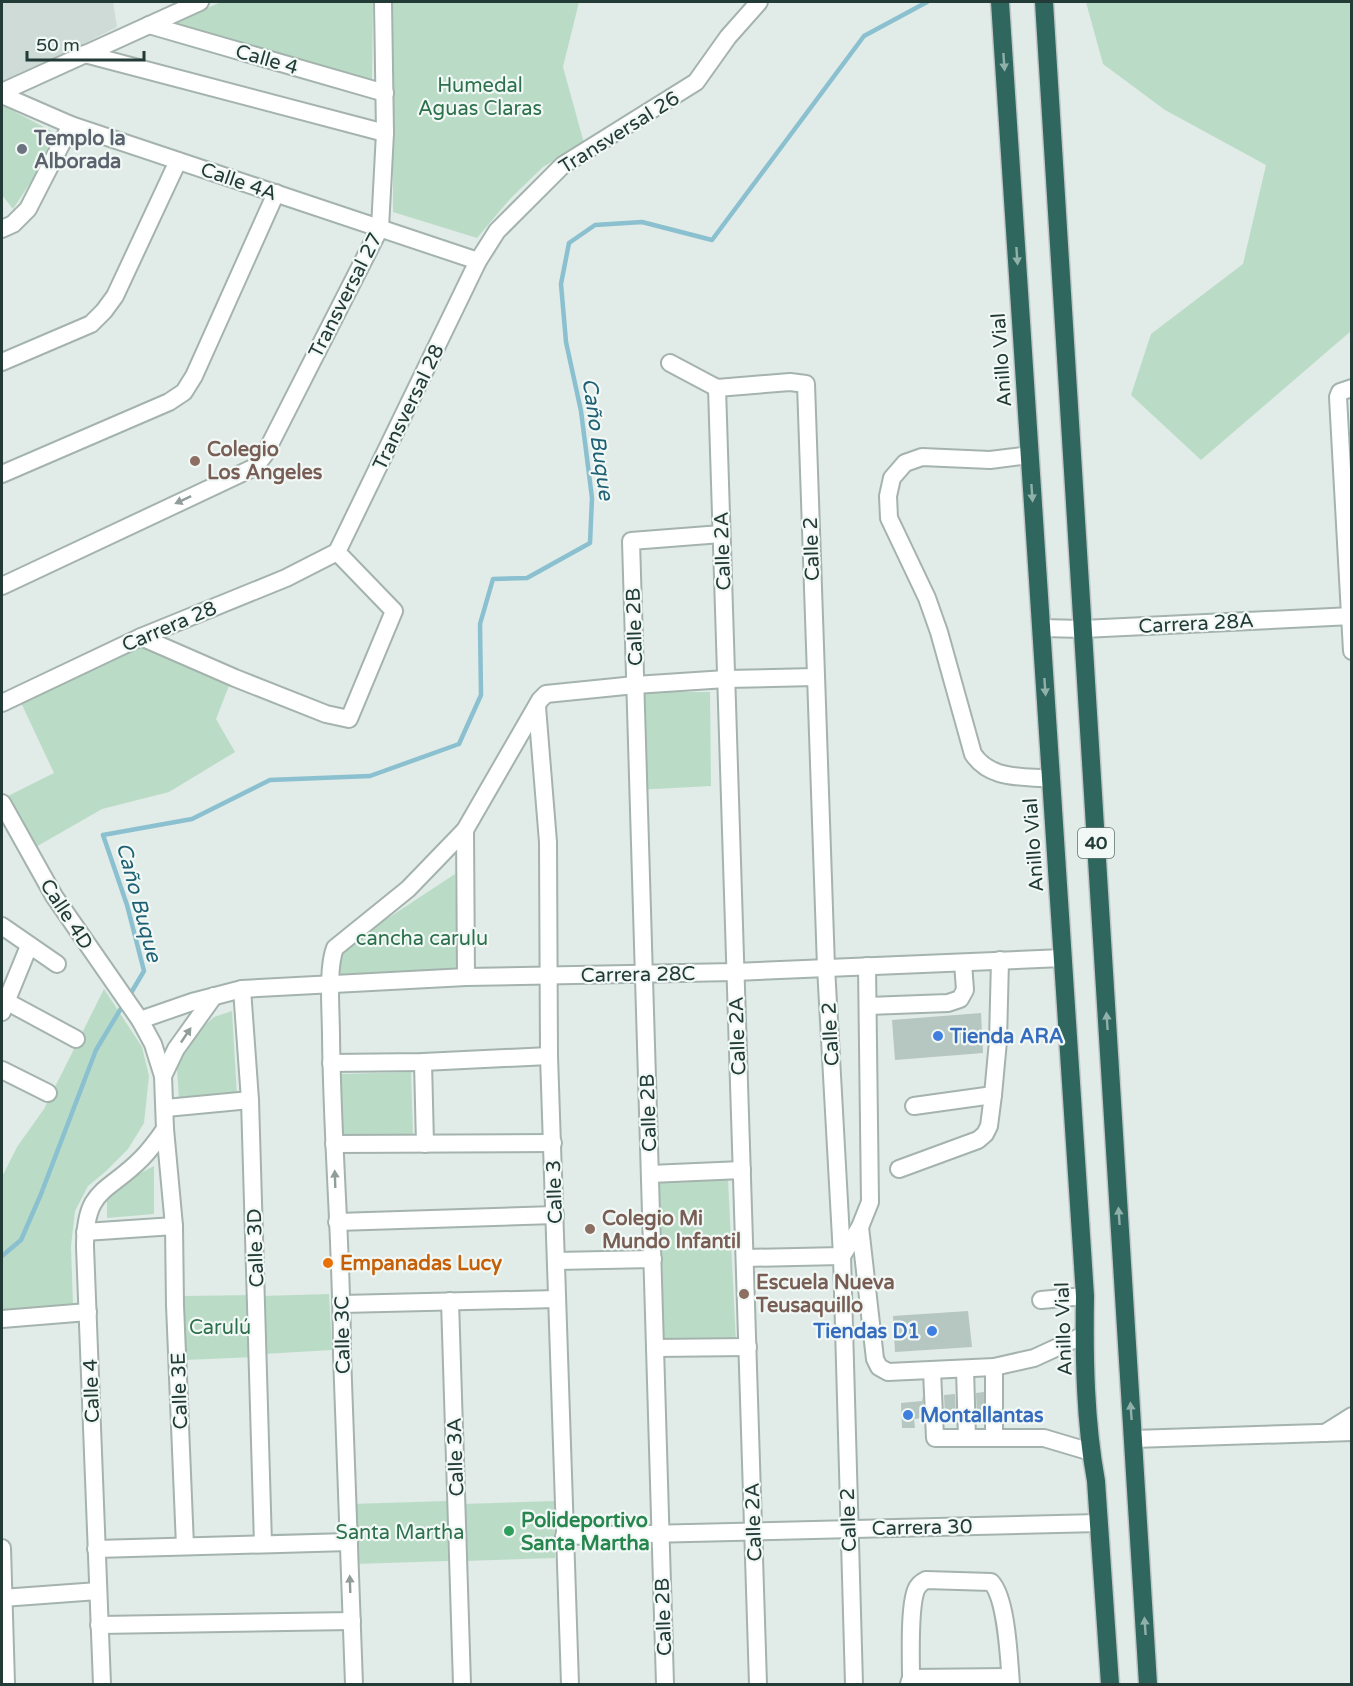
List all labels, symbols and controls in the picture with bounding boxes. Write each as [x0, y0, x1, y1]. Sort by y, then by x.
scale bar [27, 24, 144, 62]
text: 50 m [36, 34, 80, 56]
street label: Calle 4 [233, 40, 301, 80]
one-way arrow [1000, 52, 1009, 71]
park label: Humedal Aguas Claras [418, 74, 542, 121]
street label: Transversal 26 [555, 86, 684, 179]
place label: Templo la Alborada [33, 127, 126, 174]
marker: Templo la Alborada [15, 142, 29, 156]
street label: Calle 4A [197, 158, 280, 206]
street label: Transversal 27 [304, 229, 388, 362]
one-way arrow [1012, 247, 1022, 266]
street label: Anillo Vial [987, 312, 1017, 408]
street label: Transversal 28 [368, 341, 450, 474]
water label: Caño Buque [577, 377, 619, 503]
place label: Colegio Los Angeles [207, 438, 323, 485]
marker: Colegio Los Angeles [188, 454, 202, 468]
one-way arrow [1028, 483, 1037, 502]
one-way arrow [174, 496, 191, 505]
street label: Calle 2A [710, 511, 736, 591]
street label: Calle 2 [799, 516, 825, 581]
street label: Calle 2B [622, 588, 648, 666]
street label: Carrera 28 [118, 596, 220, 658]
street label: Carrera 28A [1138, 609, 1254, 639]
one-way arrow [1040, 678, 1050, 697]
street label: Anillo Vial [1019, 797, 1049, 893]
road number: 40 [1078, 828, 1114, 858]
water label: Caño Buque [111, 840, 167, 966]
street label: Calle 4D [35, 875, 98, 954]
park label: cancha carulu [356, 927, 488, 951]
street label: Carrera 28C [581, 962, 696, 988]
street label: Calle 2A [725, 996, 751, 1076]
street label: Calle 2 [817, 1001, 845, 1067]
one-way arrow [1103, 1012, 1112, 1031]
place label: Tienda ARA [949, 1025, 1064, 1049]
one-way arrow [180, 1027, 192, 1043]
marker: Tienda ARA [931, 1029, 945, 1043]
street label: Calle 2B [636, 1074, 662, 1152]
street label: Calle 3 [542, 1159, 568, 1224]
one-way arrow [331, 1170, 340, 1189]
one-way arrow [1115, 1206, 1124, 1225]
place label: Colegio Mi Mundo Infantil [602, 1207, 741, 1254]
street label: Calle 3D [243, 1208, 269, 1288]
marker: Colegio Mi Mundo Infantil [583, 1222, 597, 1236]
place label: Empanadas Lucy [340, 1252, 502, 1276]
marker: Empanadas Lucy [321, 1256, 335, 1270]
place label: Escuela Nueva Teusaquillo [755, 1271, 895, 1318]
street label: Anillo Vial [1050, 1281, 1078, 1376]
marker: Escuela Nueva Teusaquillo [737, 1287, 751, 1301]
street label: Calle 3C [330, 1296, 356, 1374]
park label: Carulú [189, 1316, 251, 1340]
place label: Tiendas D1 [812, 1320, 920, 1344]
marker: Tiendas D1 [925, 1324, 939, 1338]
street label: Calle 3E [167, 1352, 193, 1430]
street label: Calle 4 [79, 1358, 105, 1423]
one-way arrow [1127, 1401, 1136, 1420]
place label: Montallantas [920, 1404, 1044, 1428]
marker: Montallantas [901, 1408, 915, 1422]
street label: Calle 3A [443, 1417, 469, 1497]
street label: Calle 2A [741, 1482, 767, 1562]
street label: Calle 2 [836, 1487, 862, 1552]
place label: Polideportivo Santa Martha [521, 1509, 650, 1556]
street label: Carrera 30 [871, 1515, 973, 1541]
park label: Santa Martha [336, 1521, 464, 1545]
marker: Polideportivo Santa Martha [502, 1524, 516, 1538]
one-way arrow [346, 1575, 355, 1594]
street label: Calle 2B [651, 1578, 677, 1656]
one-way arrow [1140, 1617, 1149, 1636]

